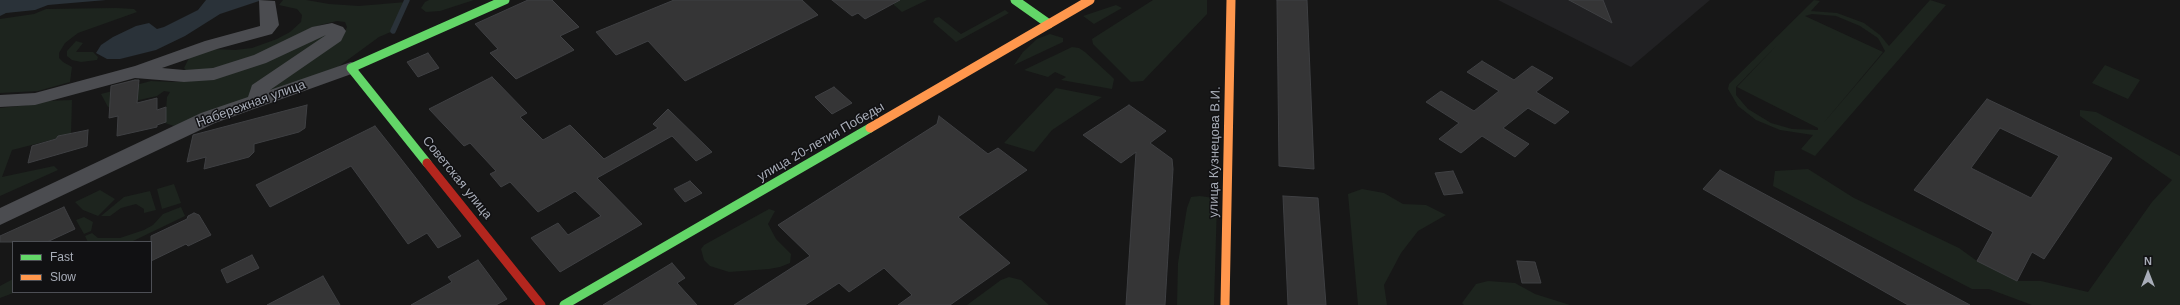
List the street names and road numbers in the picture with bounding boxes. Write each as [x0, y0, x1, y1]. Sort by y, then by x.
street label: Набережная улица [194, 77, 308, 131]
street label: улица Кузнецова В.И. [1206, 86, 1224, 218]
street label: улица 20-летия Победы [755, 99, 887, 185]
street label: Советская улица [419, 133, 495, 223]

